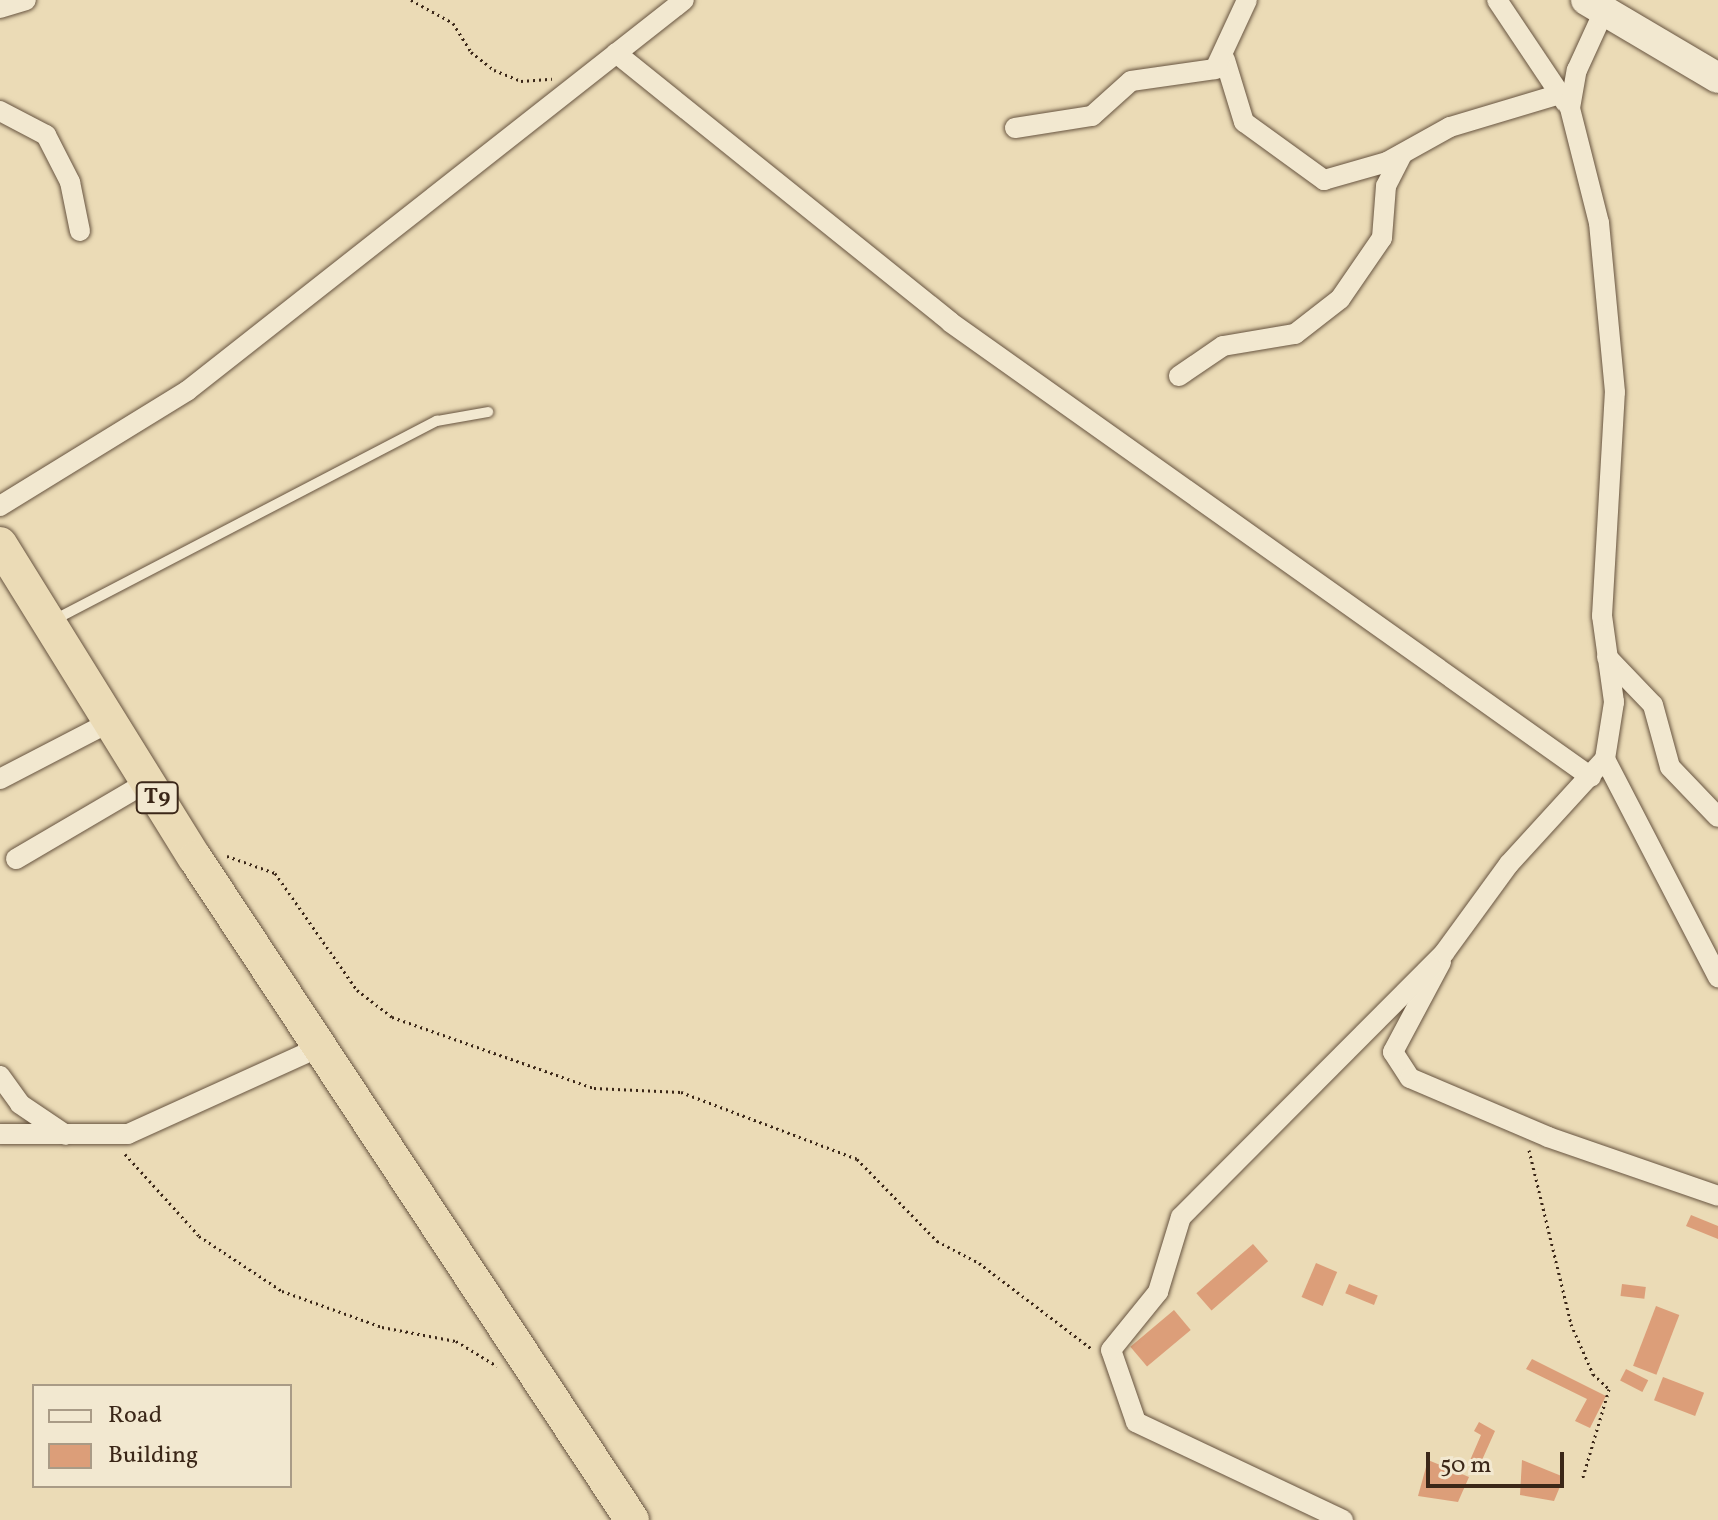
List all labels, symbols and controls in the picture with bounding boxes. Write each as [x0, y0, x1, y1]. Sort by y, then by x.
road number: T9 [135, 780, 179, 816]
legend [32, 1384, 292, 1488]
text: Road [108, 1399, 162, 1433]
scale bar [1430, 1436, 1568, 1486]
text: Building [108, 1439, 198, 1473]
text: 50 m [1440, 1449, 1492, 1483]

